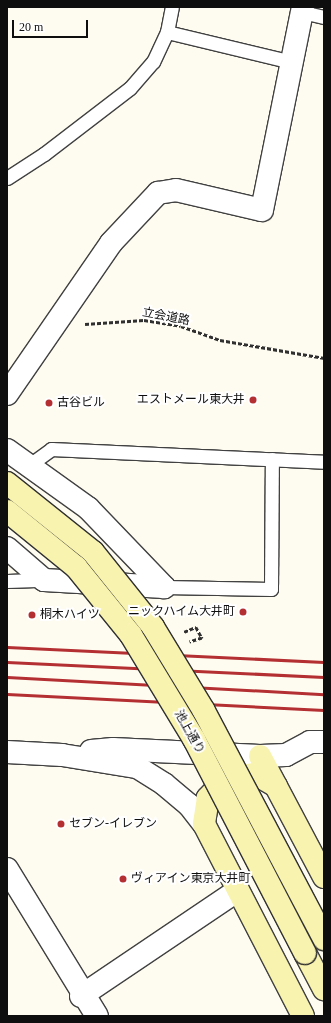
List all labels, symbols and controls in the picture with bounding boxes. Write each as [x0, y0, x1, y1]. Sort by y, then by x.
scale bar [14, 12, 90, 38]
text: 20 m [19, 20, 43, 34]
street label: 立会道路 [141, 305, 191, 329]
place label: エストメール東大井 [137, 393, 245, 407]
marker: エストメール東大井 [248, 395, 258, 405]
place label: 古谷ビル [57, 396, 105, 410]
marker: 古谷ビル [44, 398, 54, 408]
place label: ニックハイム大井町 [127, 605, 235, 619]
marker: ニックハイム大井町 [238, 607, 248, 617]
place label: 桐木ハイツ [40, 608, 100, 622]
marker: 桐木ハイツ [27, 610, 37, 620]
street label: 池上通り [171, 708, 207, 756]
place label: セブン-イレブン [69, 817, 157, 831]
marker: セブン-イレブン [56, 819, 66, 829]
place label: ヴィアイン東京大井町 [131, 872, 251, 886]
marker: ヴィアイン東京大井町 [118, 874, 128, 884]

